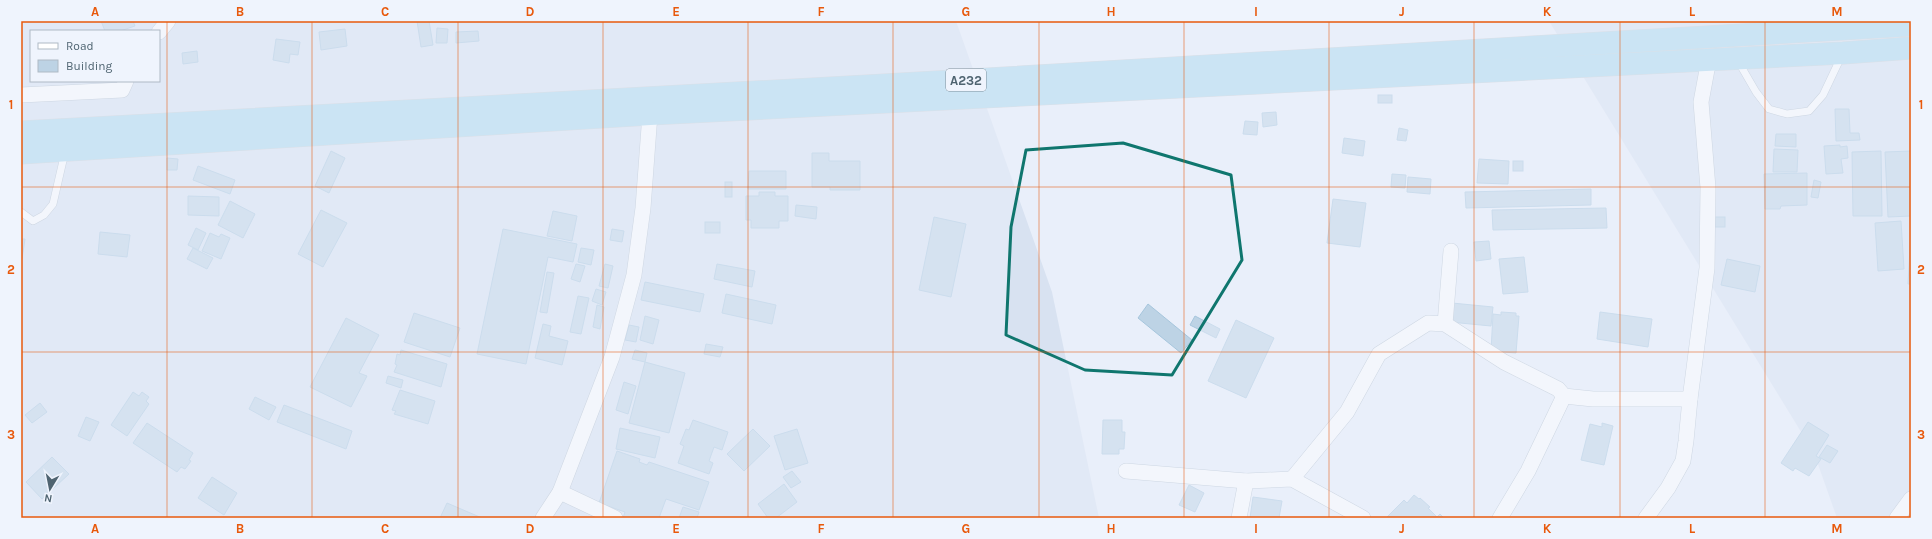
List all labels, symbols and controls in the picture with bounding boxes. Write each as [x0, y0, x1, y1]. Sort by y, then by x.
text: A [91, 4, 99, 19]
text: B [236, 4, 244, 19]
text: C [381, 4, 389, 19]
text: D [526, 4, 535, 19]
text: E [672, 4, 680, 19]
text: F [817, 4, 825, 19]
text: G [962, 4, 970, 19]
text: H [1106, 4, 1116, 19]
text: I [1254, 4, 1258, 19]
text: J [1399, 4, 1405, 19]
text: K [1543, 4, 1552, 19]
text: L [1689, 4, 1696, 19]
text: M [1831, 4, 1843, 19]
legend [30, 30, 160, 82]
text: Road [66, 39, 94, 53]
text: Building [66, 59, 113, 73]
road number: A232 [946, 69, 986, 91]
text: 1 [9, 97, 13, 112]
text: 1 [1919, 97, 1923, 112]
text: 2 [7, 262, 15, 277]
text: 2 [1917, 262, 1925, 277]
text: 3 [7, 427, 15, 442]
text: 3 [1917, 427, 1925, 442]
north arrow [30, 469, 70, 509]
text: N [43, 491, 53, 505]
text: A [91, 521, 99, 536]
text: B [236, 521, 244, 536]
text: C [381, 521, 389, 536]
text: D [526, 521, 535, 536]
text: E [672, 521, 680, 536]
text: F [817, 521, 825, 536]
text: G [962, 521, 970, 536]
text: H [1106, 521, 1116, 536]
text: I [1254, 521, 1258, 536]
text: J [1399, 521, 1405, 536]
text: K [1543, 521, 1552, 536]
text: L [1689, 521, 1696, 536]
text: M [1831, 521, 1843, 536]

